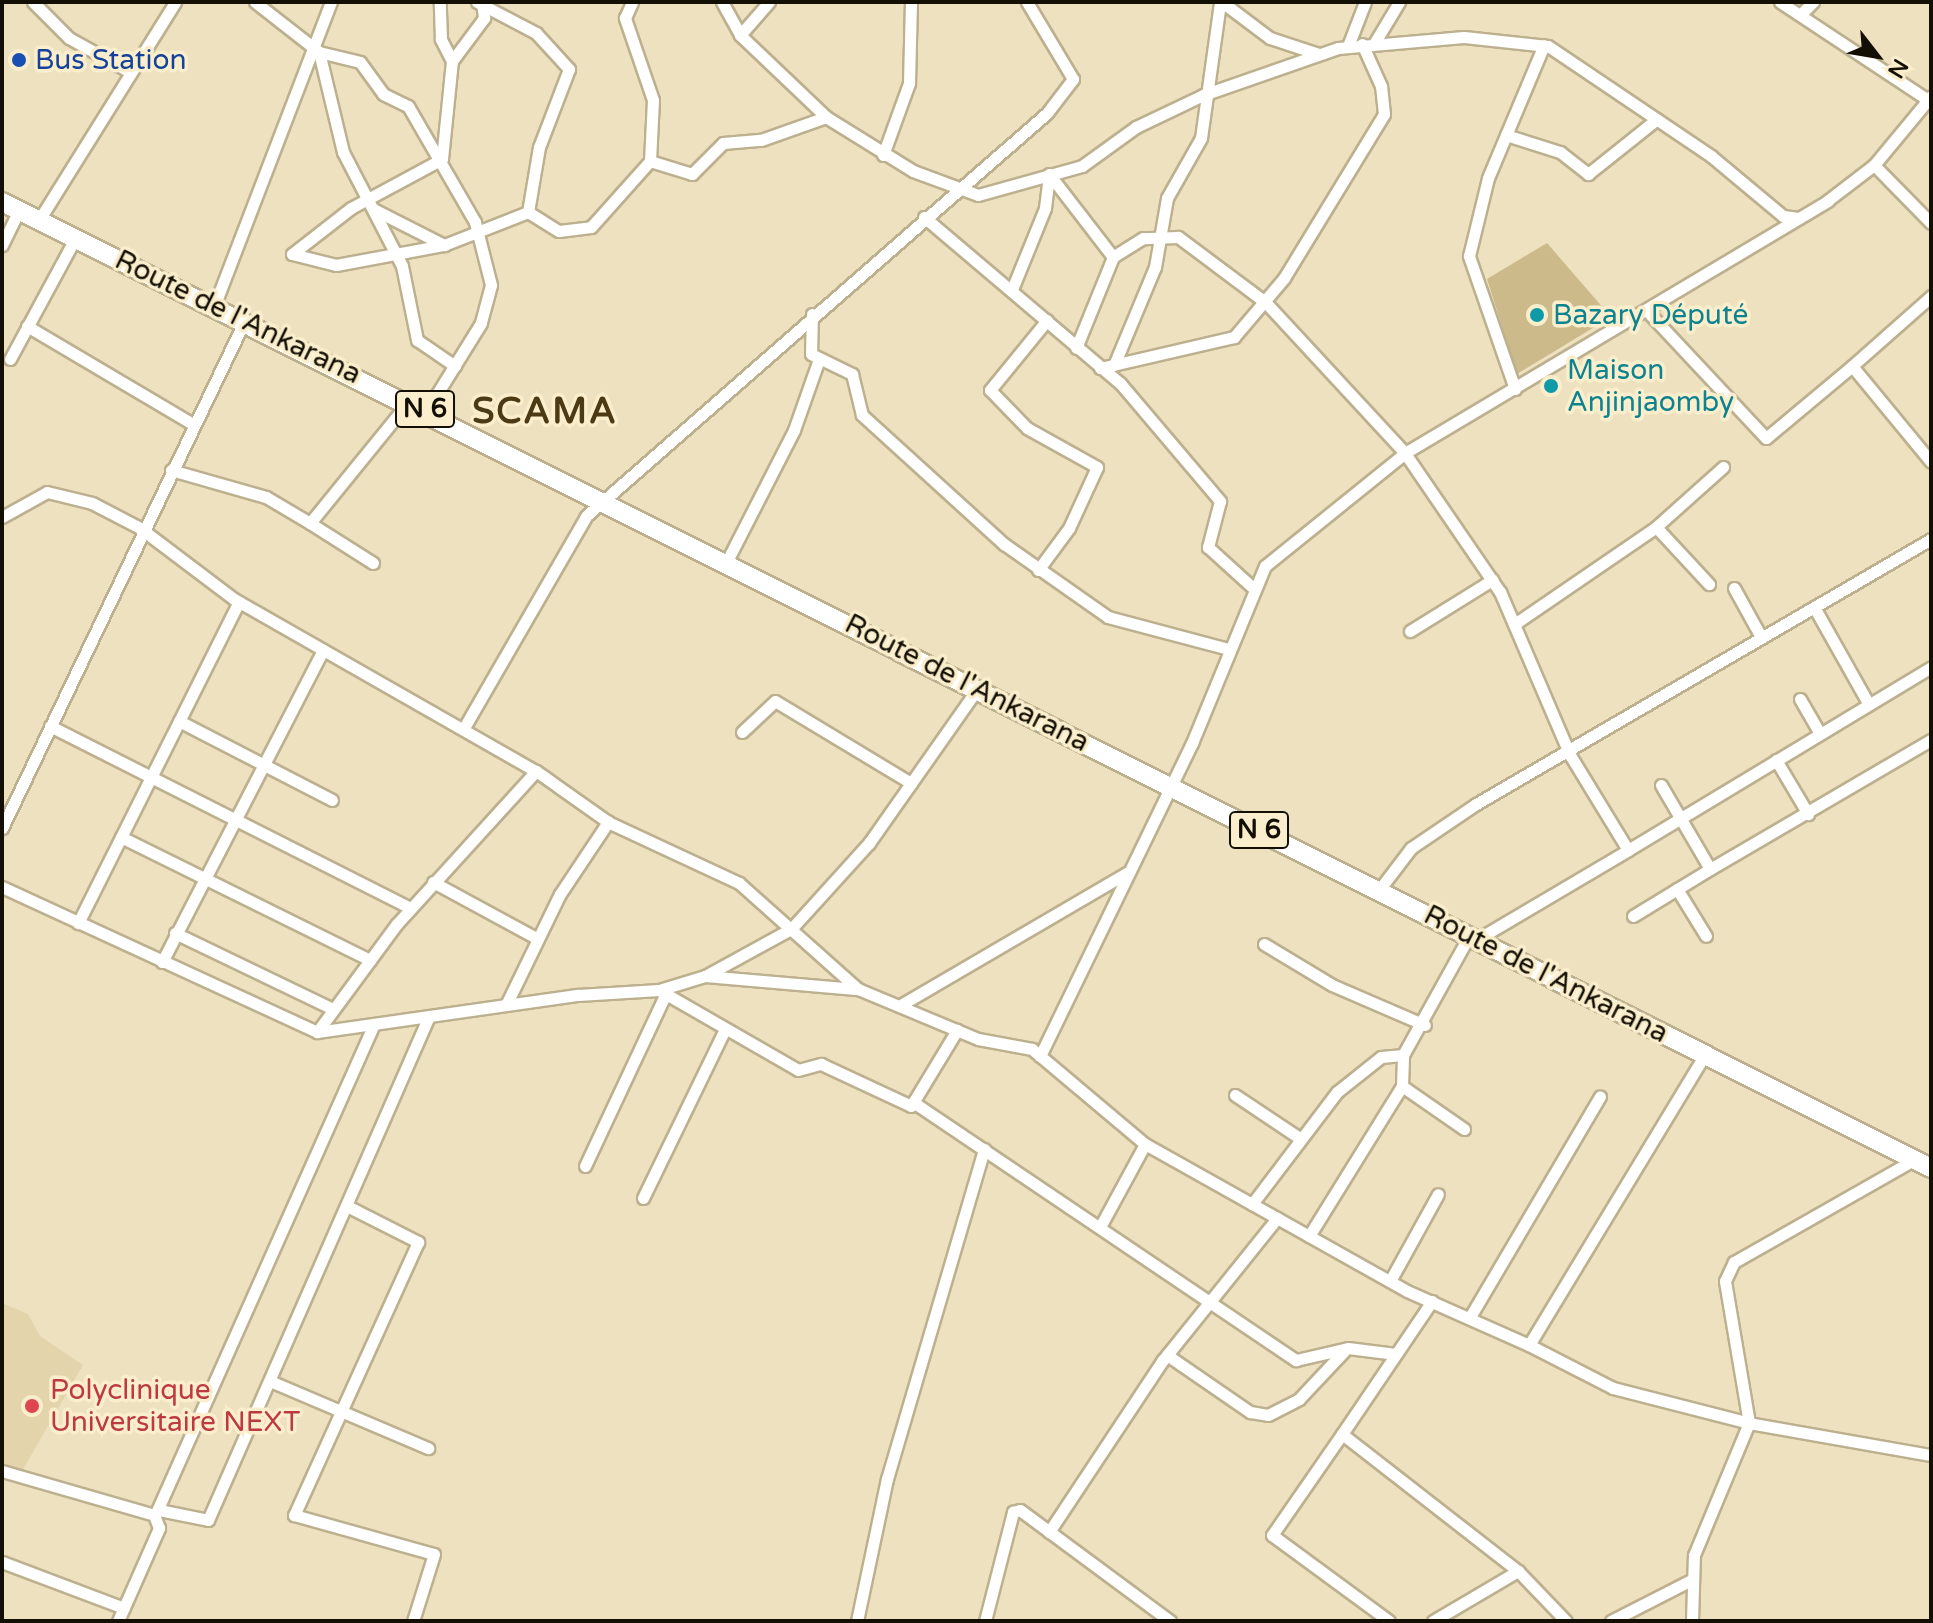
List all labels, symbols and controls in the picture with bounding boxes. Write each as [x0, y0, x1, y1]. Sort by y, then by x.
north arrow [1837, 16, 1917, 96]
place label: Bus Station [35, 43, 186, 77]
marker: Bus Station [10, 51, 28, 69]
text: N [1882, 54, 1913, 83]
street label: Route de l'Ankarana [110, 243, 366, 391]
place label: Bazary Député [1553, 298, 1748, 332]
marker: Bazary Député [1528, 306, 1546, 324]
place label: Maison Anjinjaomby [1567, 353, 1734, 419]
marker: Maison Anjinjaomby [1542, 377, 1560, 395]
road number: N 6 [395, 387, 455, 431]
district label: SCAMA [472, 390, 618, 434]
street label: Route de l'Ankarana [839, 607, 1095, 759]
road number: N 6 [1229, 808, 1289, 852]
street label: Route de l'Ankarana [1418, 898, 1674, 1050]
place label: Polyclinique Universitaire NEXT [50, 1373, 300, 1439]
marker: Polyclinique Universitaire NEXT [21, 1395, 43, 1417]

